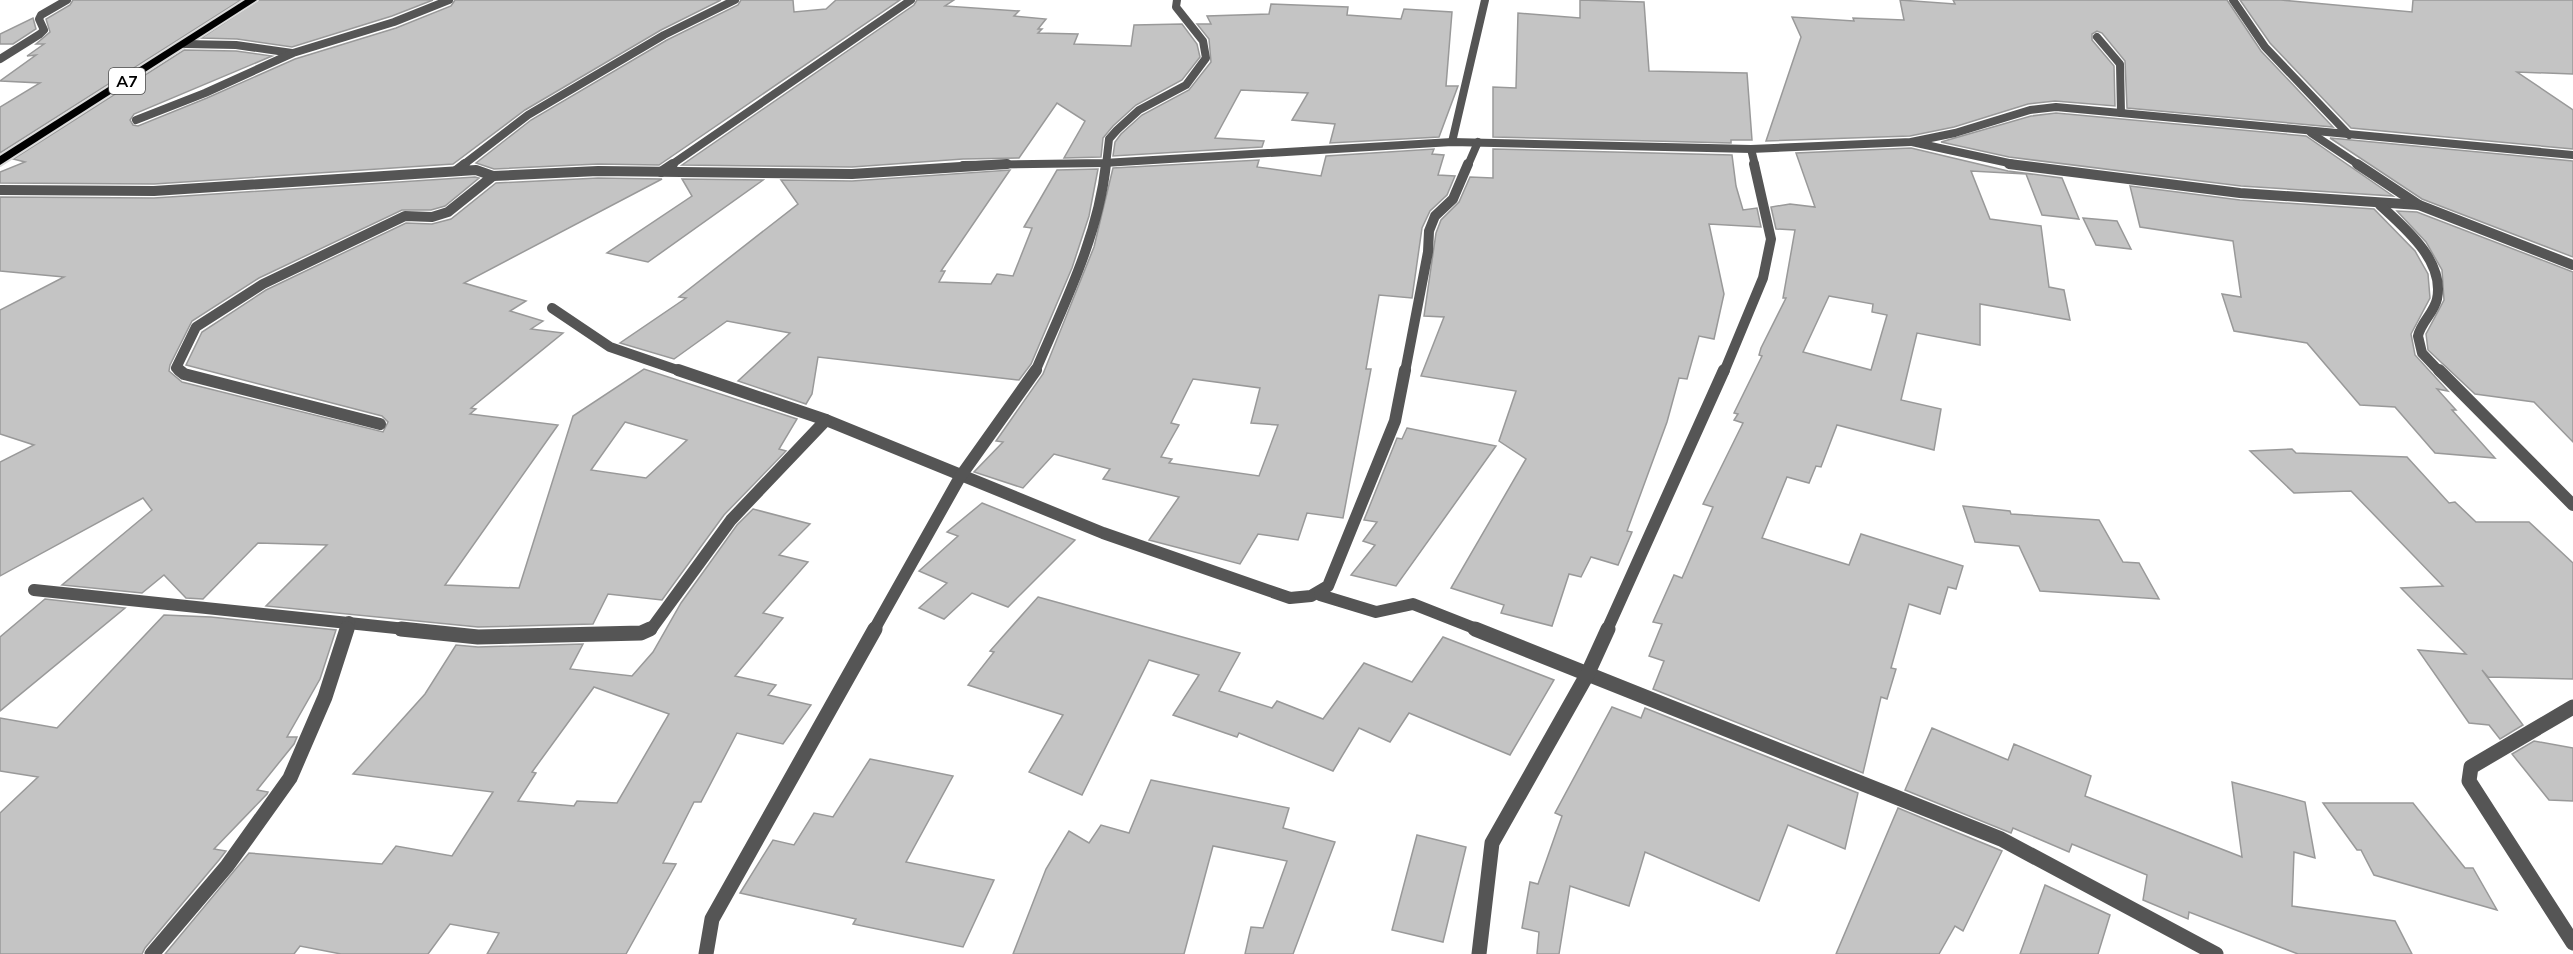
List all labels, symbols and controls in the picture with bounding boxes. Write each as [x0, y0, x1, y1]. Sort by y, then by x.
road number: A7 [109, 68, 145, 94]

